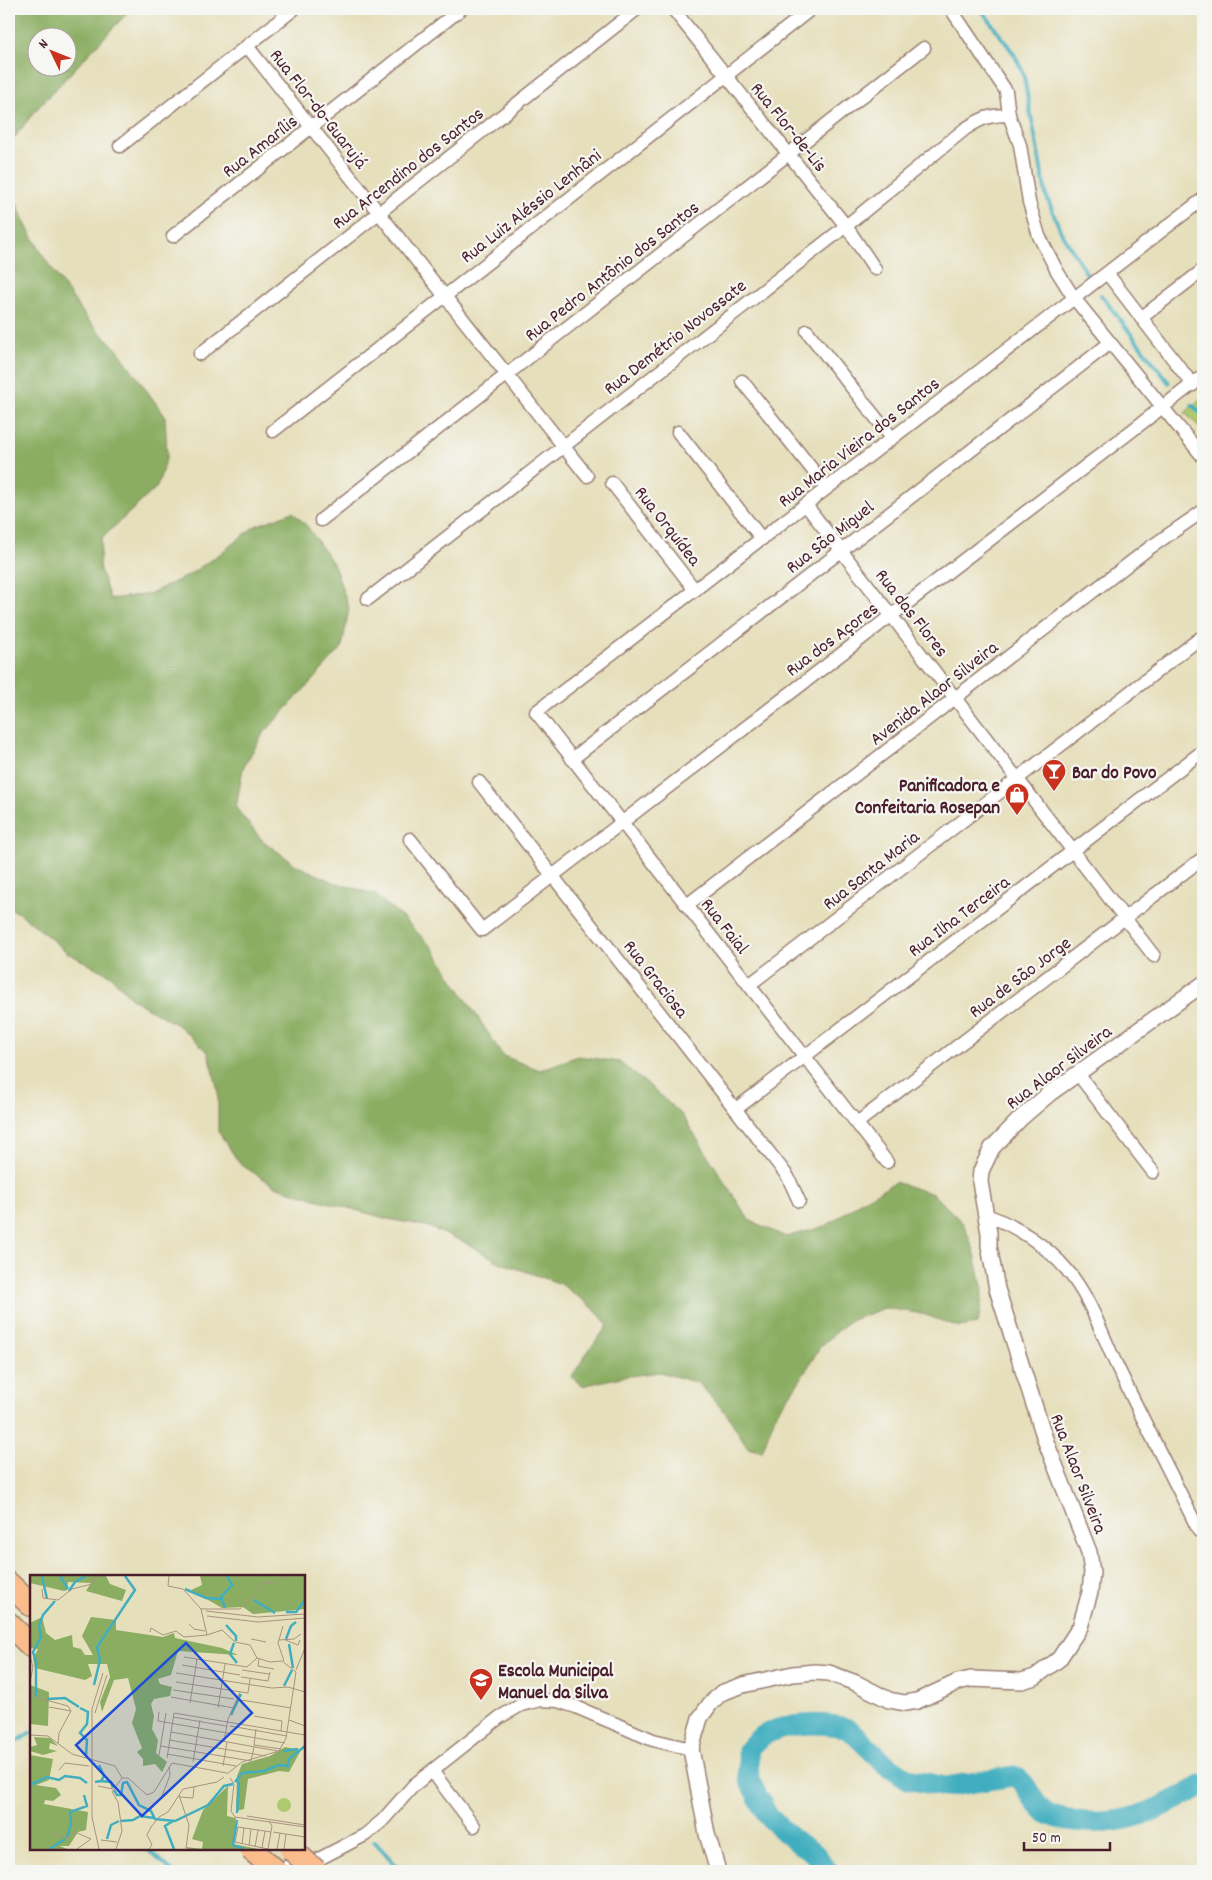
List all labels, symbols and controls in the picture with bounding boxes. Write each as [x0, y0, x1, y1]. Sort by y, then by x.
north arrow [28, 28, 78, 78]
text: N [34, 35, 54, 54]
street label: Rua Flor-do-Guarujá [262, 44, 373, 176]
street label: Rua Flor-de-Lis [743, 77, 832, 179]
street label: Rua Arcendino dos Santos [328, 102, 491, 238]
street label: Rua Amarílis [218, 110, 305, 186]
street label: Rua Luiz Aléssio Lenhâni [456, 144, 609, 271]
street label: Rua Pedro Antônio dos Santos [520, 196, 706, 350]
street label: Rua Demétrio Novossate [599, 274, 753, 403]
street label: Rua Maria Vieira dos Santos [774, 372, 947, 516]
street label: Rua Orquídea [626, 481, 707, 574]
street label: Rua São Miguel [781, 495, 881, 582]
street label: Rua das Flores [867, 564, 953, 664]
street label: Rua dos Açores [781, 597, 885, 685]
street label: Avenida Alaor Silveira [865, 635, 1006, 754]
bar icon: Bar do Povo [1041, 758, 1067, 792]
place label: Bar do Povo [1072, 761, 1157, 788]
place label: Panificadora e Confeitaria Rosepan [855, 774, 1000, 823]
shop icon: Panificadora e Confeitaria Rosepan [1004, 782, 1030, 816]
street label: Rua Santa Maria [818, 825, 927, 918]
street label: Rua Ilha Terceira [903, 870, 1018, 965]
street label: Rua Faial [693, 893, 754, 961]
street label: Rua de São Jorge [964, 931, 1078, 1026]
street label: Rua Graciosa [615, 935, 694, 1026]
street label: Rua Alaor Silveira [1001, 1019, 1120, 1118]
street label: Rua Alaor Silveira [1041, 1410, 1112, 1539]
inset map [30, 1575, 305, 1850]
place label: Escola Municipal Manuel da Silva [498, 1659, 614, 1708]
school or university icon: Escola Municipal Manuel da Silva [468, 1667, 494, 1701]
scale bar [1024, 1820, 1111, 1852]
text: 50 m [1032, 1828, 1061, 1850]

